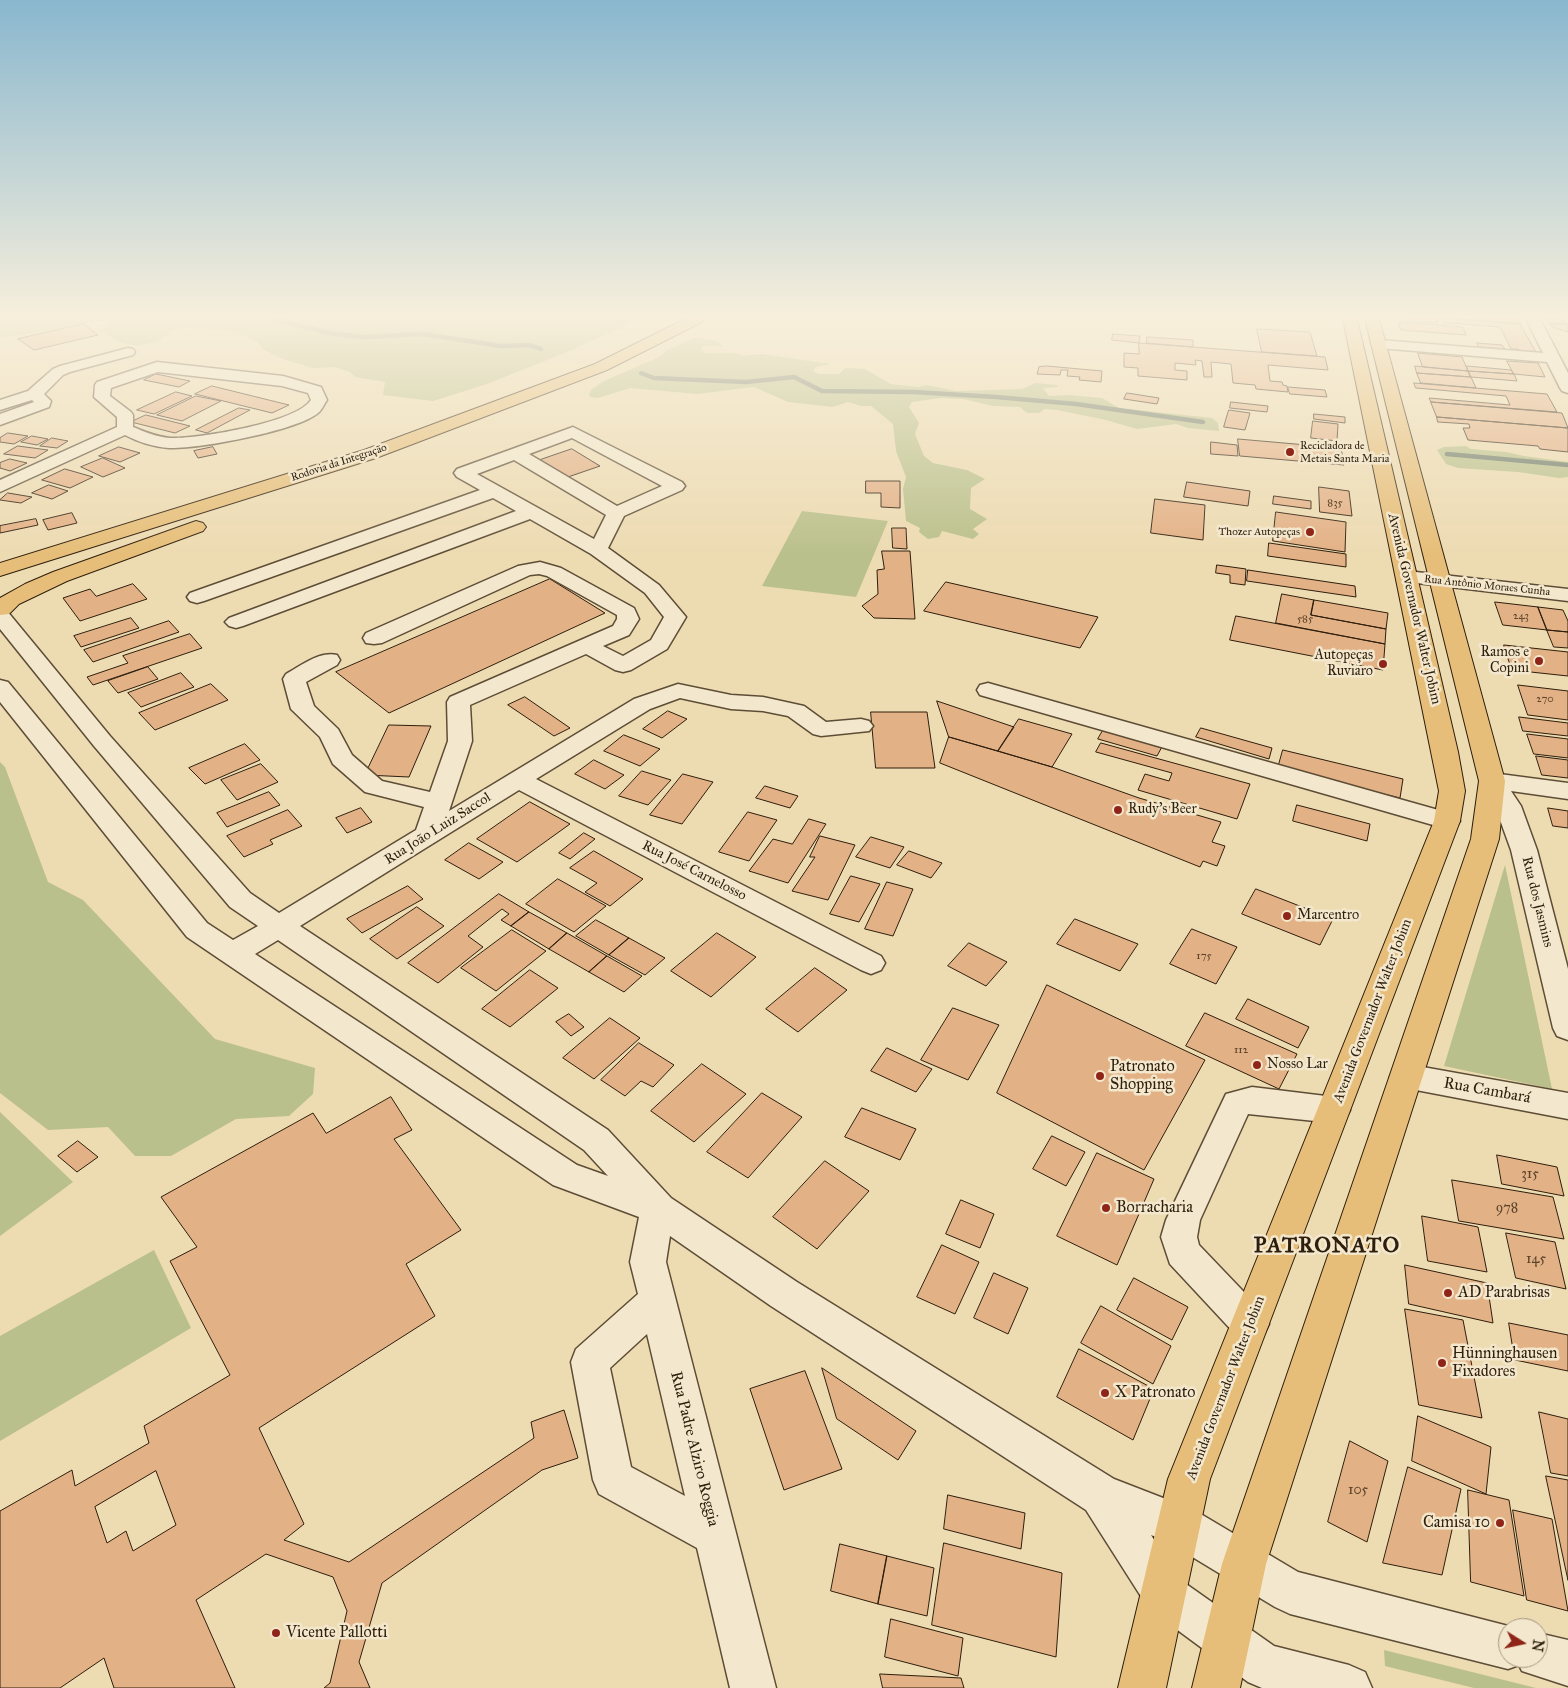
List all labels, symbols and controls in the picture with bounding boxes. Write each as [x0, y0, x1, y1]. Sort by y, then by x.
place label: Recicladora de Metais Santa Maria [1300, 439, 1389, 465]
street label: Rodovia da Integração [289, 441, 389, 485]
marker: Recicladora de Metais Santa Maria [1284, 446, 1296, 458]
house number: 835 [1327, 496, 1343, 510]
street label: Avenida Governador Walter Jobim [1384, 512, 1444, 706]
place label: Thozer Autopeças [1219, 525, 1300, 539]
marker: Thozer Autopeças [1304, 526, 1316, 538]
street label: Rua Antônio Moraes Cunha [1423, 573, 1551, 599]
house number: 243 [1513, 609, 1529, 623]
house number: 585 [1297, 612, 1313, 626]
place label: Ramos e Copini [1480, 645, 1529, 678]
place label: Autopeças Ruviaro [1314, 648, 1373, 680]
marker: Ramos e Copini [1533, 655, 1545, 667]
marker: Autopeças Ruviaro [1377, 658, 1389, 670]
house number: 270 [1536, 692, 1554, 706]
street label: Rua João Luiz Saccol [382, 789, 494, 869]
place label: Rudy's Beer [1128, 802, 1197, 818]
marker: Rudy's Beer [1112, 804, 1124, 816]
street label: Rua José Carnelosso [639, 837, 749, 905]
street label: Rua dos Jasmins [1518, 855, 1556, 949]
place label: Marcentro [1297, 908, 1359, 924]
marker: Marcentro [1281, 910, 1293, 922]
street label: Avenida Governador Walter Jobim [1330, 917, 1416, 1105]
house number: 175 [1196, 949, 1212, 963]
house number: 112 [1234, 1043, 1248, 1057]
place label: Patronato Shopping [1110, 1057, 1175, 1095]
place label: Nosso Lar [1267, 1057, 1328, 1073]
marker: Nosso Lar [1251, 1059, 1263, 1071]
marker: Patronato Shopping [1094, 1070, 1106, 1082]
street label: Rua Cambará [1442, 1074, 1532, 1108]
house number: 315 [1521, 1167, 1539, 1183]
place label: Borracharia [1116, 1198, 1193, 1218]
house number: 978 [1496, 1201, 1518, 1217]
marker: Borracharia [1100, 1202, 1112, 1214]
district label: PATRONATO [1253, 1234, 1401, 1260]
house number: 145 [1526, 1252, 1546, 1268]
place label: AD Parabrisas [1458, 1283, 1550, 1303]
marker: AD Parabrisas [1442, 1287, 1454, 1299]
street label: Avenida Governador Walter Jobim [1183, 1294, 1269, 1482]
place label: Hünninghausen Fixadores [1452, 1344, 1557, 1382]
marker: Hünninghausen Fixadores [1436, 1357, 1448, 1369]
street label: Rua Padre Alziro Roggia [665, 1369, 723, 1529]
place label: X Patronato [1115, 1383, 1196, 1403]
marker: X Patronato [1099, 1387, 1111, 1399]
house number: 105 [1348, 1483, 1368, 1499]
place label: Camisa 10 [1423, 1513, 1490, 1533]
marker: Camisa 10 [1494, 1517, 1506, 1529]
north arrow [1498, 1618, 1548, 1668]
place label: Vicente Pallotti [286, 1623, 387, 1643]
marker: Vicente Pallotti [270, 1627, 282, 1639]
text: N [1528, 1638, 1547, 1653]

